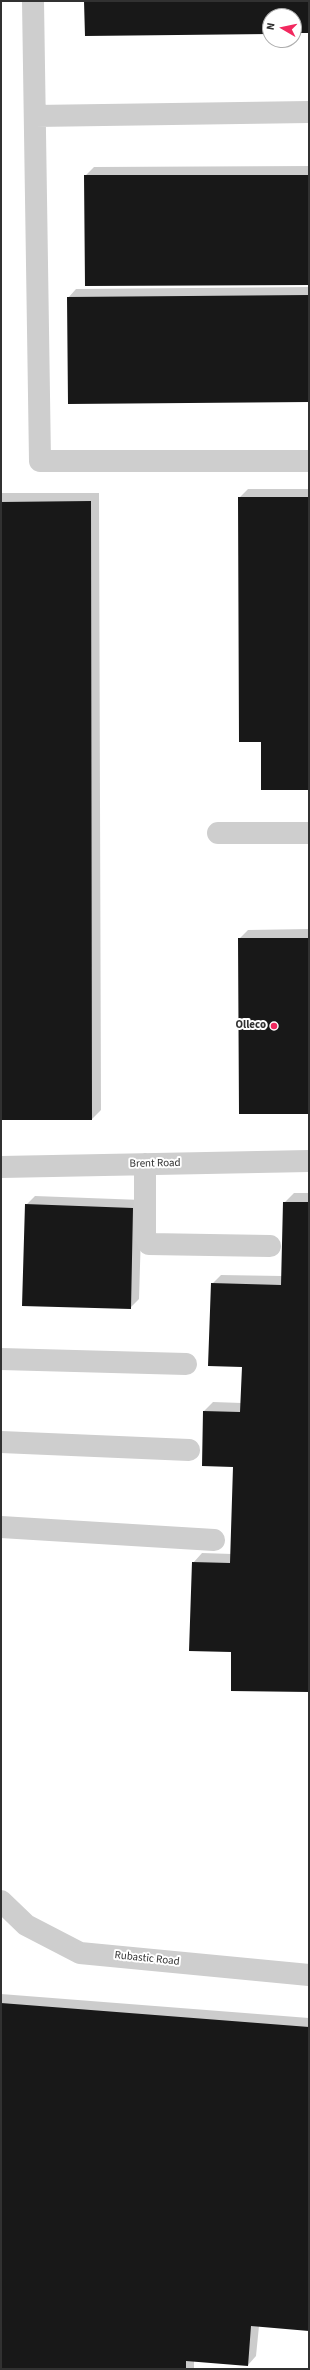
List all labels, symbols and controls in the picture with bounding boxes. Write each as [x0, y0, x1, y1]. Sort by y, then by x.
north arrow [262, 8, 302, 48]
text: N [263, 21, 279, 31]
place label: Olleco [236, 1019, 266, 1033]
marker: Olleco [269, 1021, 279, 1031]
street label: Brent Road [129, 1157, 181, 1171]
street label: Rubastic Road [114, 1949, 180, 1969]

